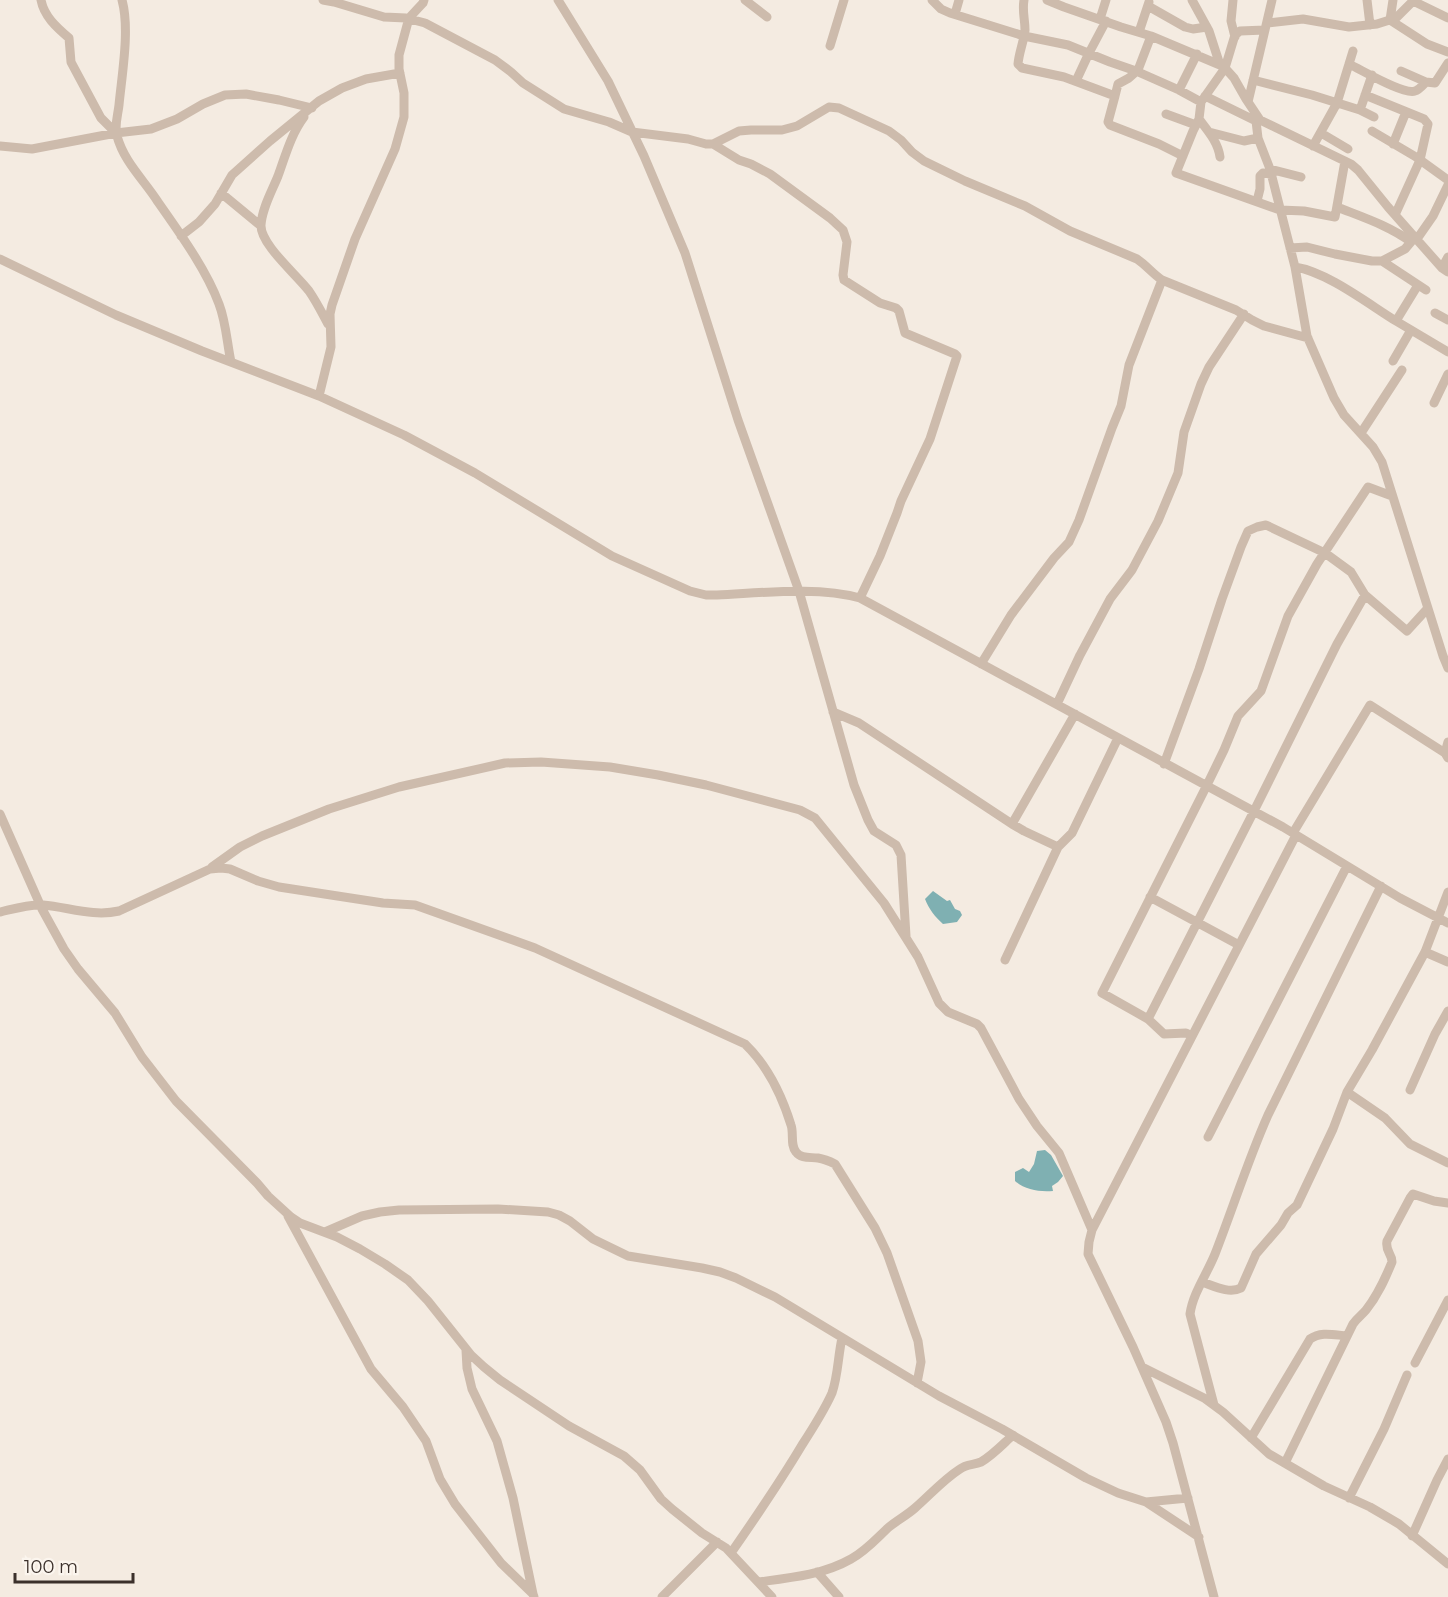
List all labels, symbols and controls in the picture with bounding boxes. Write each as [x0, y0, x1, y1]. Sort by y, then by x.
scale bar [15, 1546, 134, 1584]
text: 100 m [24, 1556, 78, 1578]

